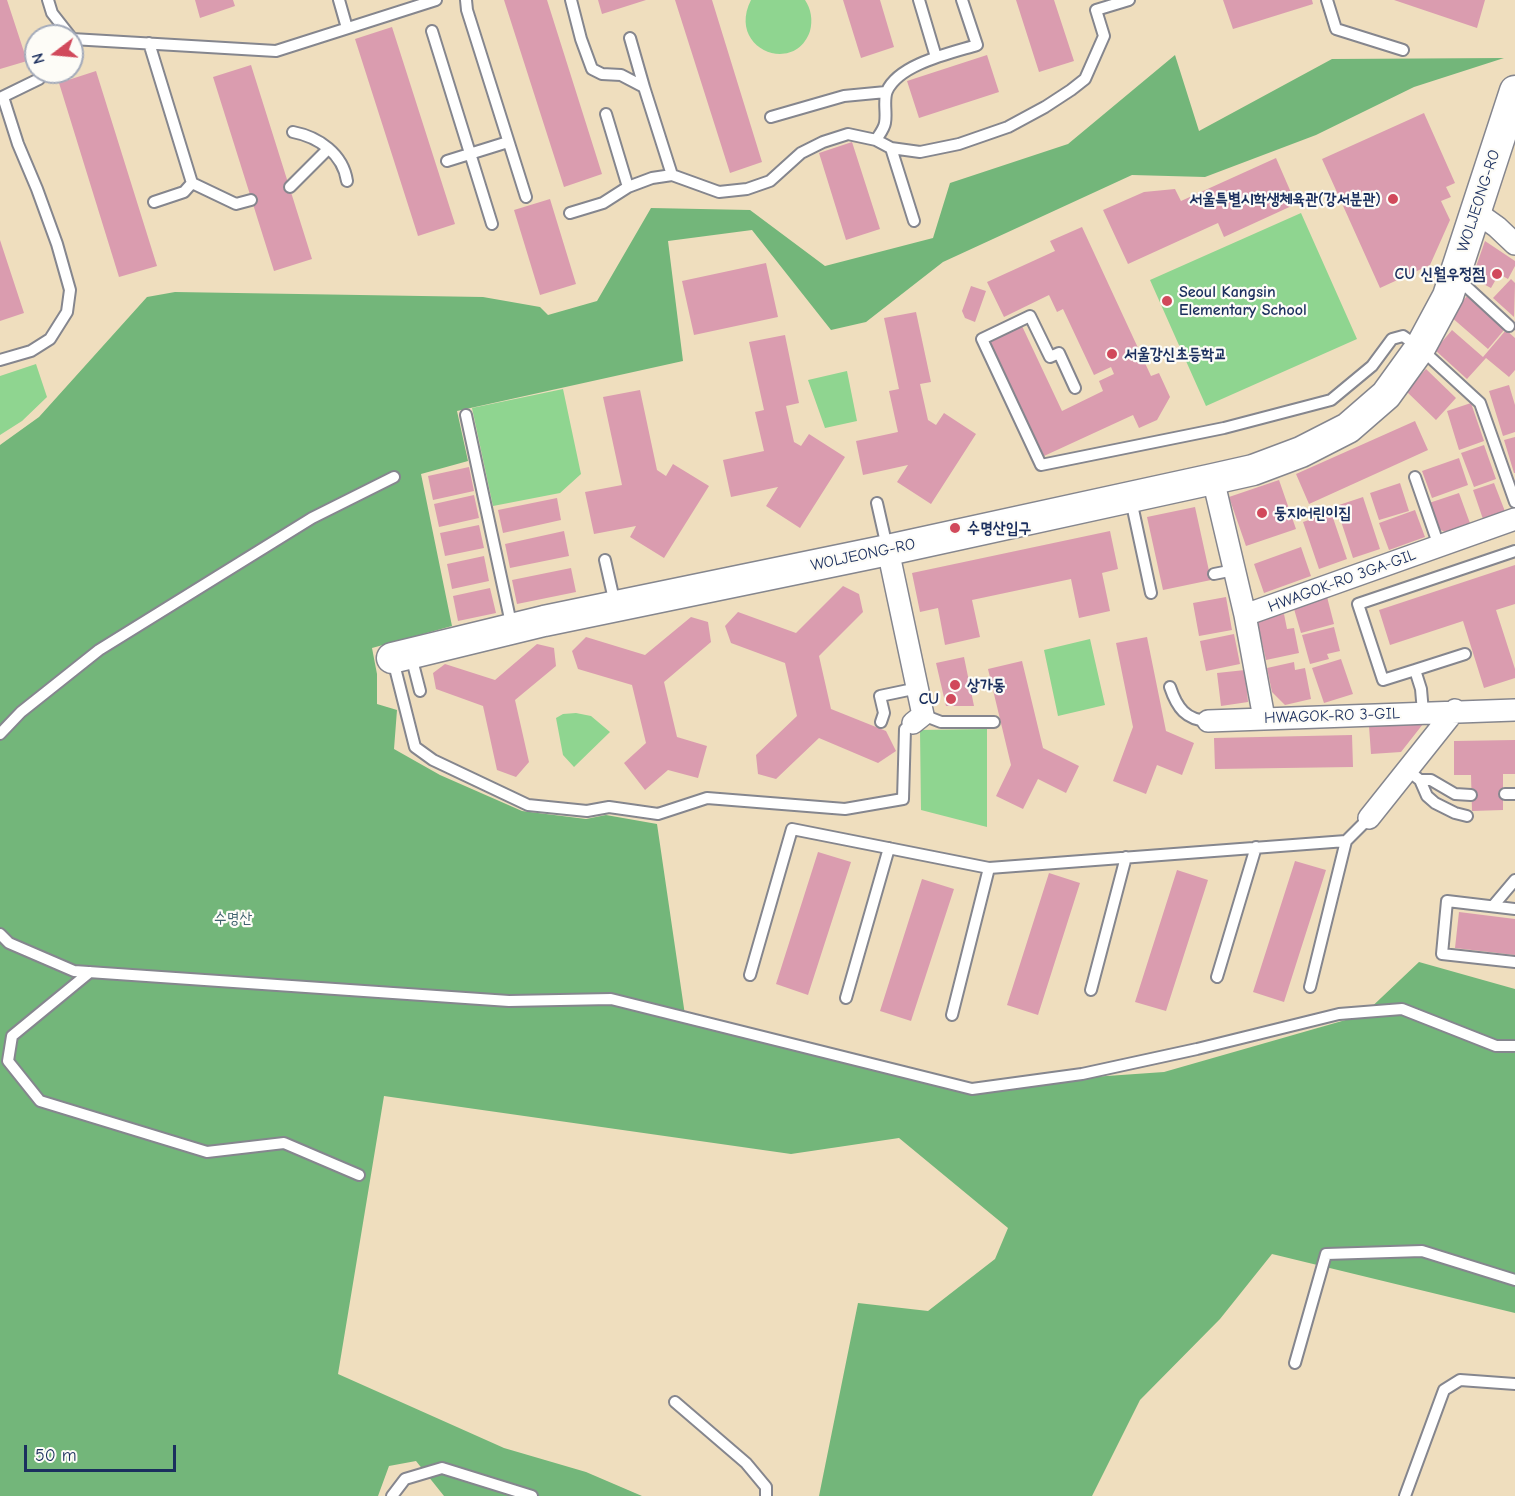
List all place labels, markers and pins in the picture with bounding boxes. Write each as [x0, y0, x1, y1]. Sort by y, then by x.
place label: 서울특별시학생체육관(강서분관) [1189, 189, 1381, 209]
marker: 서울특별시학생체육관(강서분관) [1386, 192, 1400, 206]
place label: CU 신월우정점 [1395, 264, 1485, 284]
marker: CU 신월우정점 [1490, 267, 1504, 281]
place label: Seoul Kangsin Elementary School [1179, 282, 1307, 320]
marker: Seoul Kangsin Elementary School [1160, 294, 1174, 308]
place label: 서울강신초등학교 [1124, 344, 1227, 364]
marker: 서울강신초등학교 [1105, 347, 1119, 361]
place label: 둥지어린이집 [1274, 503, 1351, 523]
marker: 둥지어린이집 [1255, 506, 1269, 520]
place label: 수명산입구 [967, 518, 1031, 538]
marker: 수명산입구 [948, 521, 962, 535]
place label: 상가동 [967, 675, 1006, 695]
marker: 상가동 [948, 678, 962, 692]
place label: CU [919, 689, 939, 709]
marker: CU [944, 692, 958, 706]

